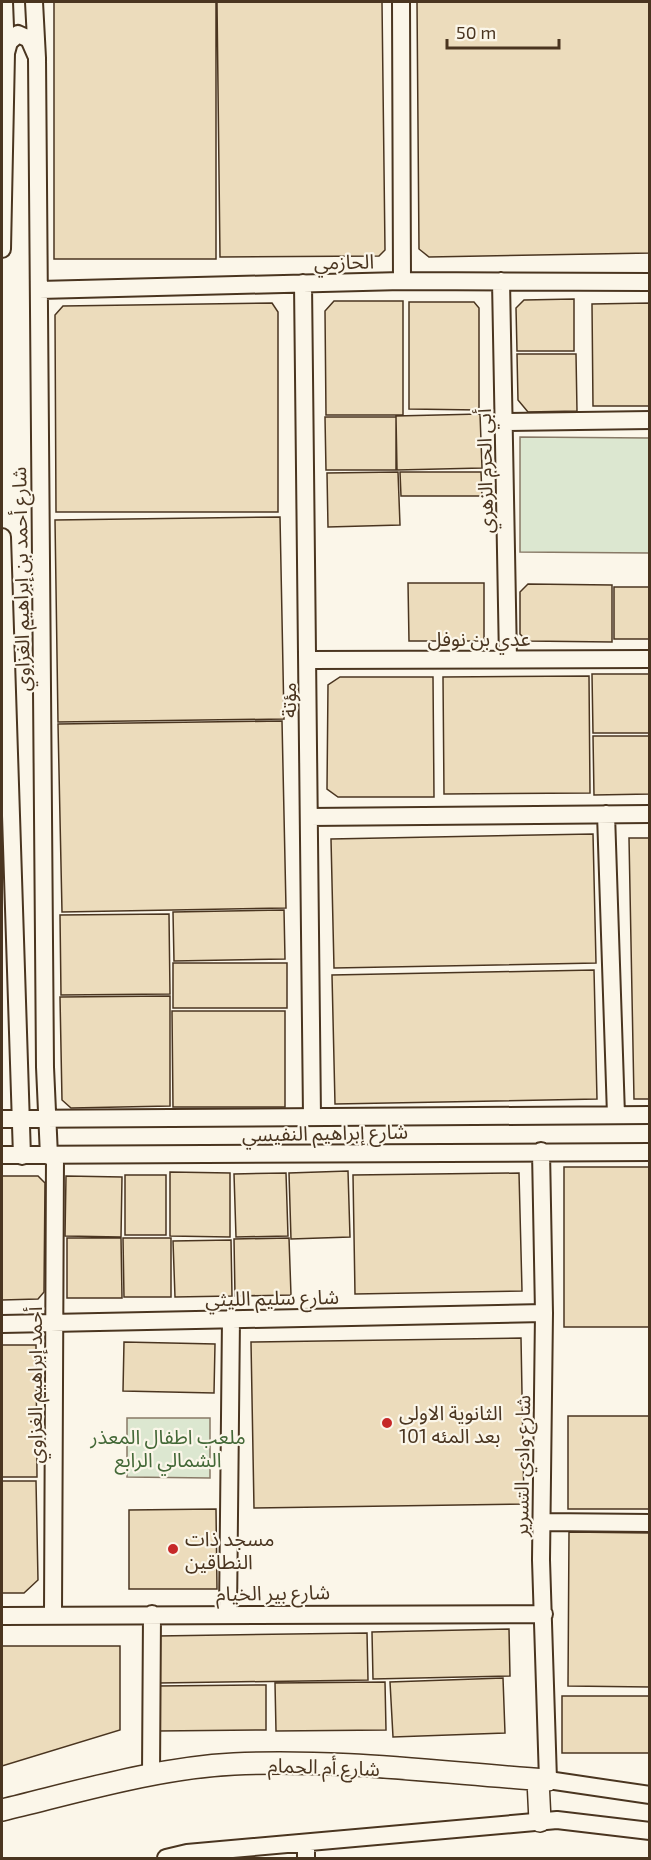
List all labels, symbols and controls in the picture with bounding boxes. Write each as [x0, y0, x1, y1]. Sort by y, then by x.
scale bar [447, 12, 560, 50]
text: 50 m [456, 21, 496, 43]
street label: الحازمي [314, 248, 374, 278]
street label: أبي الحرم الزهري [471, 408, 502, 534]
street label: شارع أحمد بن إبراهيم الغزاوي [6, 466, 39, 692]
street label: عدي بن نوفل [427, 626, 531, 655]
street label: مؤتة [276, 682, 301, 718]
street label: شارع إبراهيم النفيسي [242, 1119, 408, 1150]
street label: شارع سليم الليثي [205, 1284, 339, 1315]
street label: أحمد إبراهيم الغزاوي [22, 1307, 51, 1463]
street label: شارع وادي التسرير [508, 1395, 539, 1538]
place label: الثانوية الاولى بعد المئه 101 [399, 1400, 502, 1447]
marker: الثانوية الاولى بعد المئه 101 [380, 1416, 394, 1430]
park label: ملعب اطفال المعذر الشمالي الرابع [89, 1424, 246, 1476]
place label: مسجد ذات النطاقين [185, 1526, 275, 1574]
marker: مسجد ذات النطاقين [166, 1542, 180, 1556]
street label: شارع بير الخيام [216, 1579, 330, 1609]
street label: شارع أم الحمام [267, 1752, 380, 1784]

